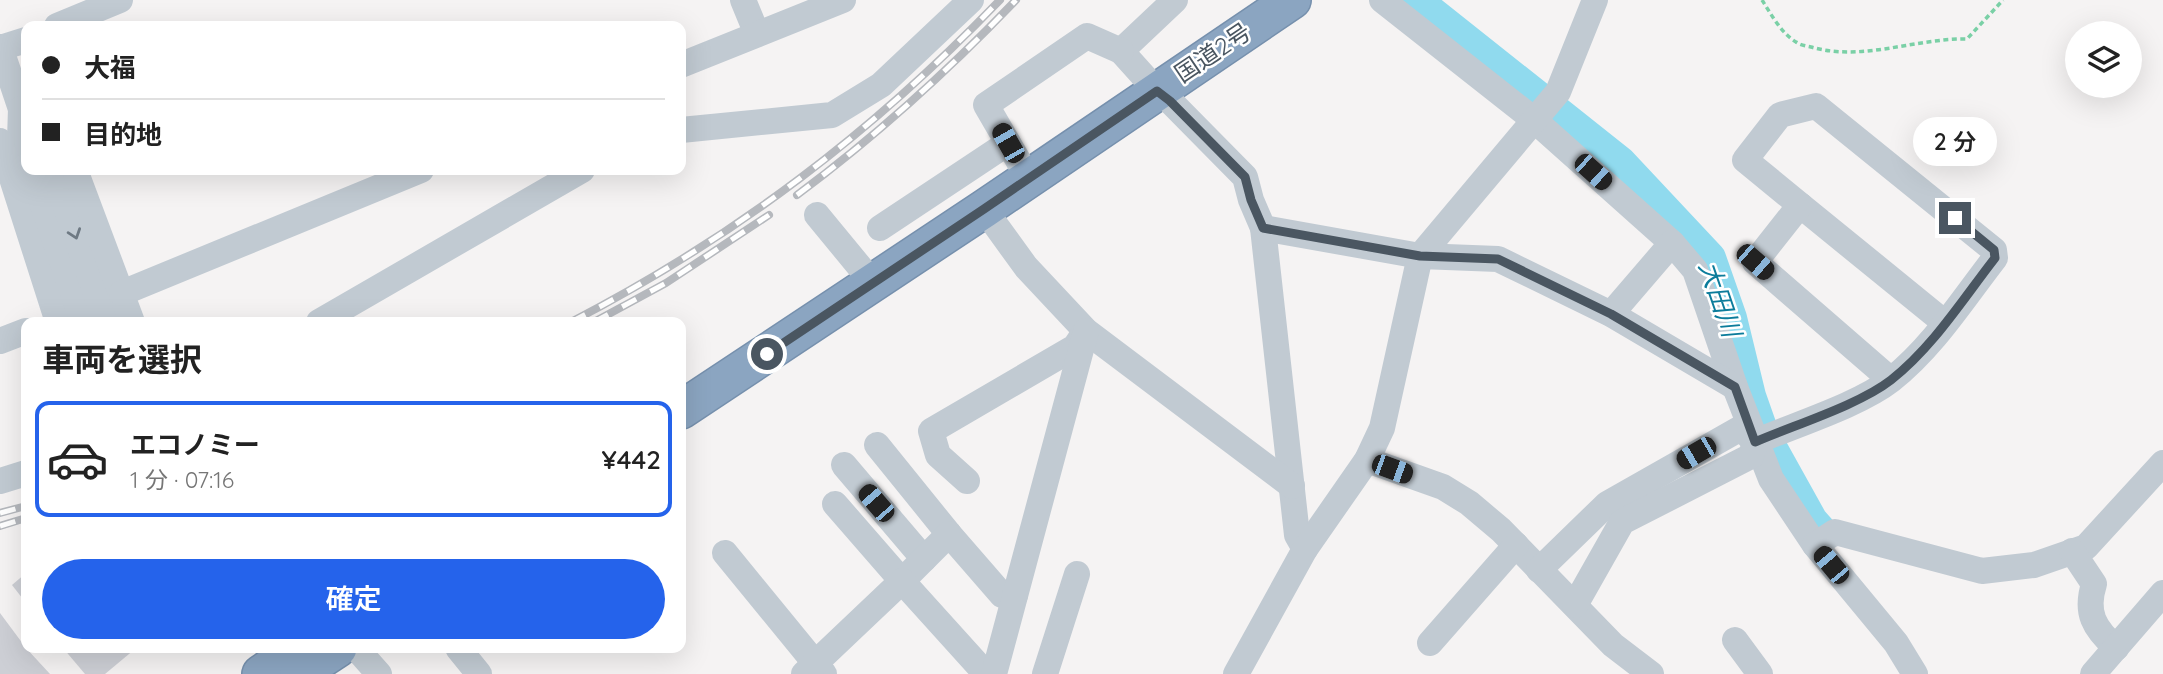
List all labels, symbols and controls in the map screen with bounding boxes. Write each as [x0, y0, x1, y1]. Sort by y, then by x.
street label: 国道2号 [1169, 16, 1256, 88]
map controls [2065, 21, 2142, 98]
button: layers [2065, 21, 2142, 98]
text: 大福 [84, 51, 136, 84]
callout: 2 分 [1913, 116, 1997, 166]
text: 目的地 [84, 118, 162, 151]
car [989, 120, 1028, 166]
text: 2 分 [1934, 127, 1976, 156]
car [1571, 150, 1616, 194]
route end [1939, 202, 1971, 234]
one-way arrow [67, 228, 81, 240]
car [1733, 240, 1778, 284]
water label: 大田川 [1692, 257, 1750, 344]
route start [751, 338, 783, 370]
text: 車両を選択 [42, 339, 202, 379]
icon: car [46, 428, 109, 491]
text: エコノミー [130, 428, 260, 461]
car [1673, 433, 1720, 473]
text: ¥442 [602, 443, 661, 476]
car [1369, 452, 1416, 486]
text: 1 分 · 07:16 [130, 465, 234, 494]
car [855, 480, 898, 526]
car [1810, 542, 1853, 588]
button: 確定 [42, 559, 665, 639]

